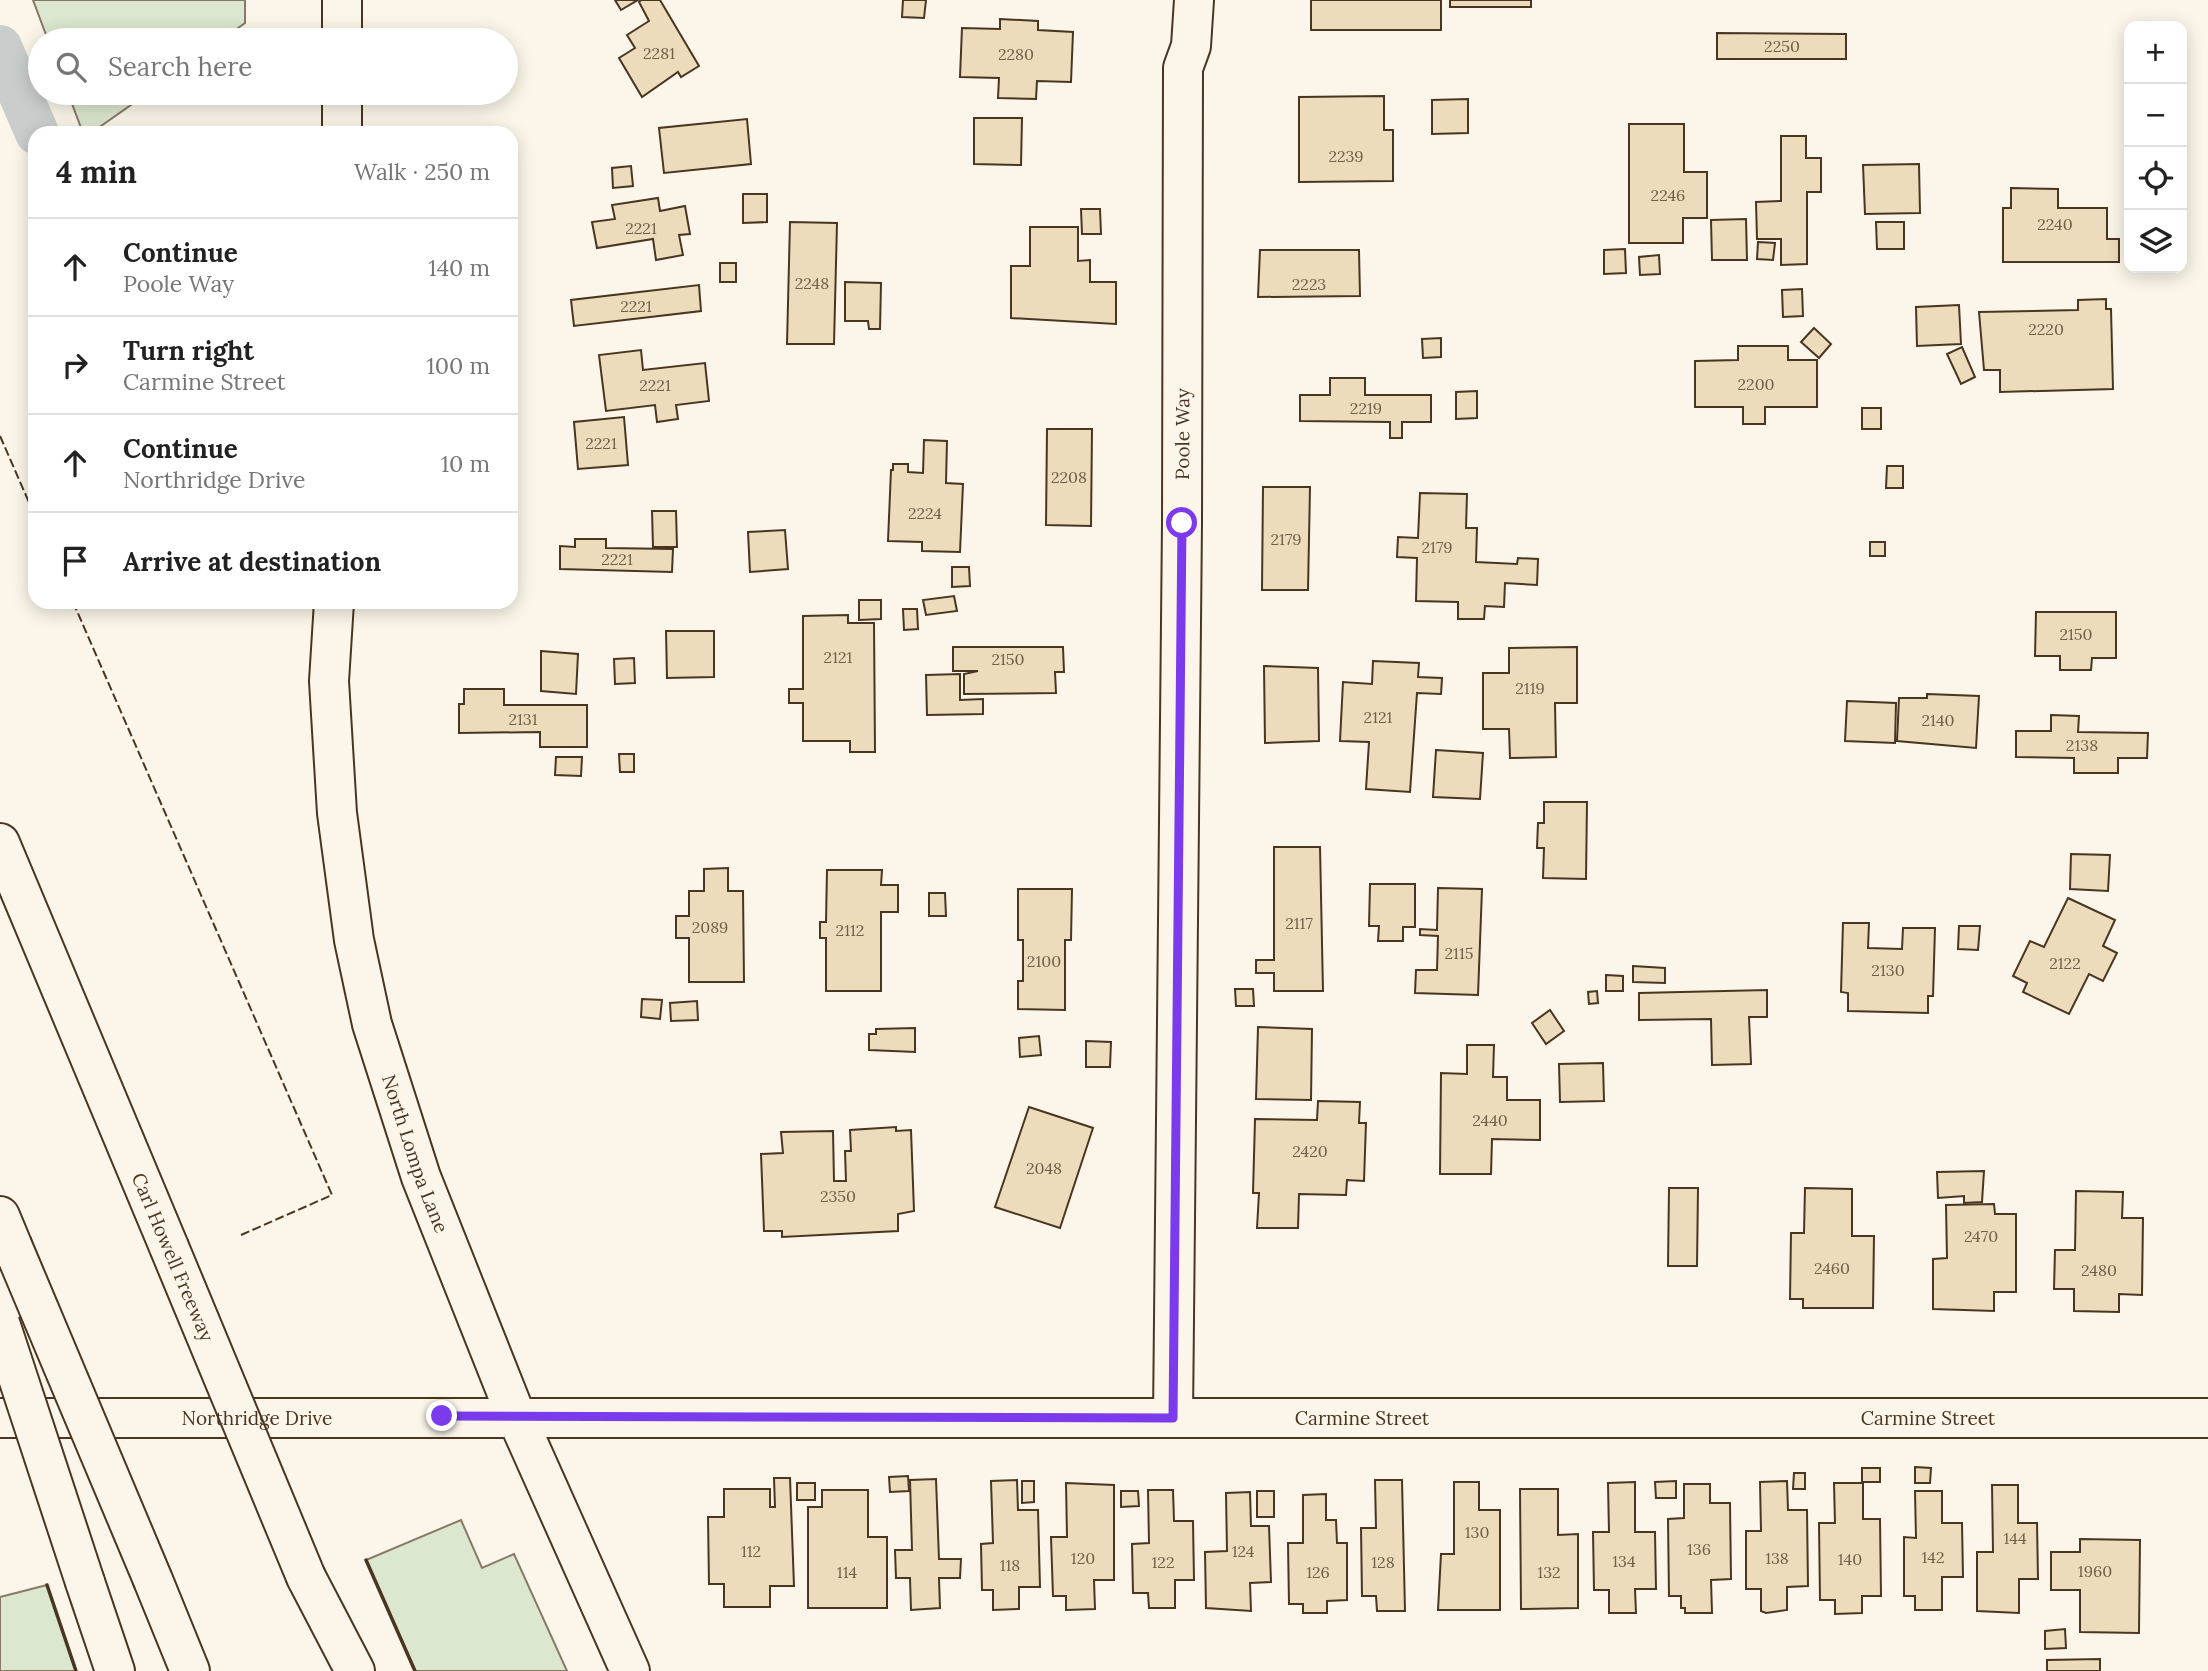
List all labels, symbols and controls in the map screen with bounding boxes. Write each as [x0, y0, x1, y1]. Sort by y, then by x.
map controls [2124, 21, 2187, 273]
button: + [2124, 21, 2187, 84]
search box [28, 28, 518, 105]
house number: 2250 [1764, 36, 1800, 56]
house number: 2281 [643, 43, 675, 63]
house number: 2280 [998, 44, 1034, 64]
icon: search [52, 48, 90, 86]
text: Search here [108, 50, 252, 83]
button: − [2124, 84, 2187, 147]
house number: 2239 [1328, 146, 1364, 166]
button: locate [2124, 147, 2187, 210]
text: 4 min [56, 153, 137, 191]
text: Walk · 250 m [354, 157, 490, 186]
house number: 2246 [1651, 185, 1685, 205]
button: layers [2124, 210, 2187, 273]
house number: 2240 [2037, 214, 2073, 234]
house number: 2221 [625, 218, 657, 238]
text: Continue [123, 236, 238, 269]
icon: ahead [56, 248, 94, 286]
text: 140 m [428, 253, 490, 282]
text: Poole Way [123, 269, 234, 298]
house number: 2248 [795, 273, 829, 293]
house number: 2223 [1292, 274, 1326, 294]
house number: 2221 [620, 296, 652, 316]
house number: 2220 [2028, 319, 2064, 339]
text: Turn right [123, 334, 254, 367]
icon: right [56, 346, 94, 384]
text: 100 m [426, 351, 490, 380]
text: Carmine Street [123, 367, 286, 396]
house number: 2200 [1737, 374, 1775, 394]
house number: 2221 [639, 375, 671, 395]
street label: Poole Way [1170, 388, 1194, 480]
house number: 2219 [1350, 398, 1382, 418]
text: Continue [123, 432, 238, 465]
house number: 2221 [585, 433, 617, 453]
icon: ahead [56, 444, 94, 482]
text: 10 m [441, 449, 490, 478]
text: Northridge Drive [123, 465, 305, 494]
house number: 2208 [1051, 467, 1087, 487]
house number: 2224 [908, 503, 942, 523]
route start [1166, 507, 1197, 538]
house number: 2179 [1270, 529, 1302, 549]
house number: 2179 [1421, 537, 1453, 557]
icon: arrive [56, 542, 94, 580]
text: Arrive at destination [123, 545, 381, 578]
house number: 2221 [601, 549, 633, 569]
house number: 2150 [2059, 624, 2093, 644]
house number: 2121 [824, 647, 853, 667]
house number: 2150 [991, 649, 1025, 669]
house number: 2119 [1515, 678, 1545, 698]
house number: 2121 [1364, 707, 1393, 727]
house number: 2131 [508, 709, 538, 729]
house number: 2140 [1921, 710, 1955, 730]
house number: 2138 [2066, 735, 2098, 755]
house number: 2117 [1285, 913, 1313, 933]
house number: 2089 [692, 917, 728, 937]
house number: 2112 [836, 920, 864, 940]
house number: 2115 [1445, 943, 1473, 963]
house number: 2100 [1027, 951, 1061, 971]
house number: 2122 [2049, 953, 2081, 973]
house number: 2130 [1871, 960, 1905, 980]
street label: North Lompa Lane [377, 1071, 454, 1236]
house number: 2440 [1472, 1110, 1508, 1130]
house number: 2420 [1292, 1141, 1328, 1161]
house number: 2048 [1026, 1158, 1062, 1178]
street label: Carl Howell Freeway [127, 1169, 219, 1345]
house number: 2350 [820, 1186, 856, 1206]
house number: 2470 [1964, 1226, 1998, 1246]
house number: 2460 [1814, 1258, 1850, 1278]
house number: 2480 [2081, 1260, 2117, 1280]
route end [426, 1400, 457, 1431]
street label: Northridge Drive [182, 1406, 332, 1430]
street label: Carmine Street [1295, 1406, 1430, 1430]
street label: Carmine Street [1861, 1406, 1996, 1430]
house number: 130 [1465, 1522, 1489, 1542]
house number: 144 [2003, 1528, 2027, 1548]
house number: 136 [1687, 1539, 1711, 1559]
house number: 112 [741, 1541, 761, 1561]
house number: 124 [1232, 1541, 1255, 1561]
house number: 142 [1921, 1547, 1945, 1567]
house number: 120 [1071, 1548, 1095, 1568]
house number: 138 [1765, 1548, 1789, 1568]
house number: 140 [1838, 1549, 1862, 1569]
house number: 134 [1612, 1551, 1636, 1571]
house number: 122 [1151, 1552, 1175, 1572]
house number: 128 [1371, 1552, 1395, 1572]
house number: 118 [1000, 1555, 1020, 1575]
house number: 1960 [2078, 1561, 2112, 1581]
house number: 114 [837, 1562, 857, 1582]
house number: 126 [1306, 1562, 1330, 1582]
house number: 132 [1537, 1562, 1561, 1582]

